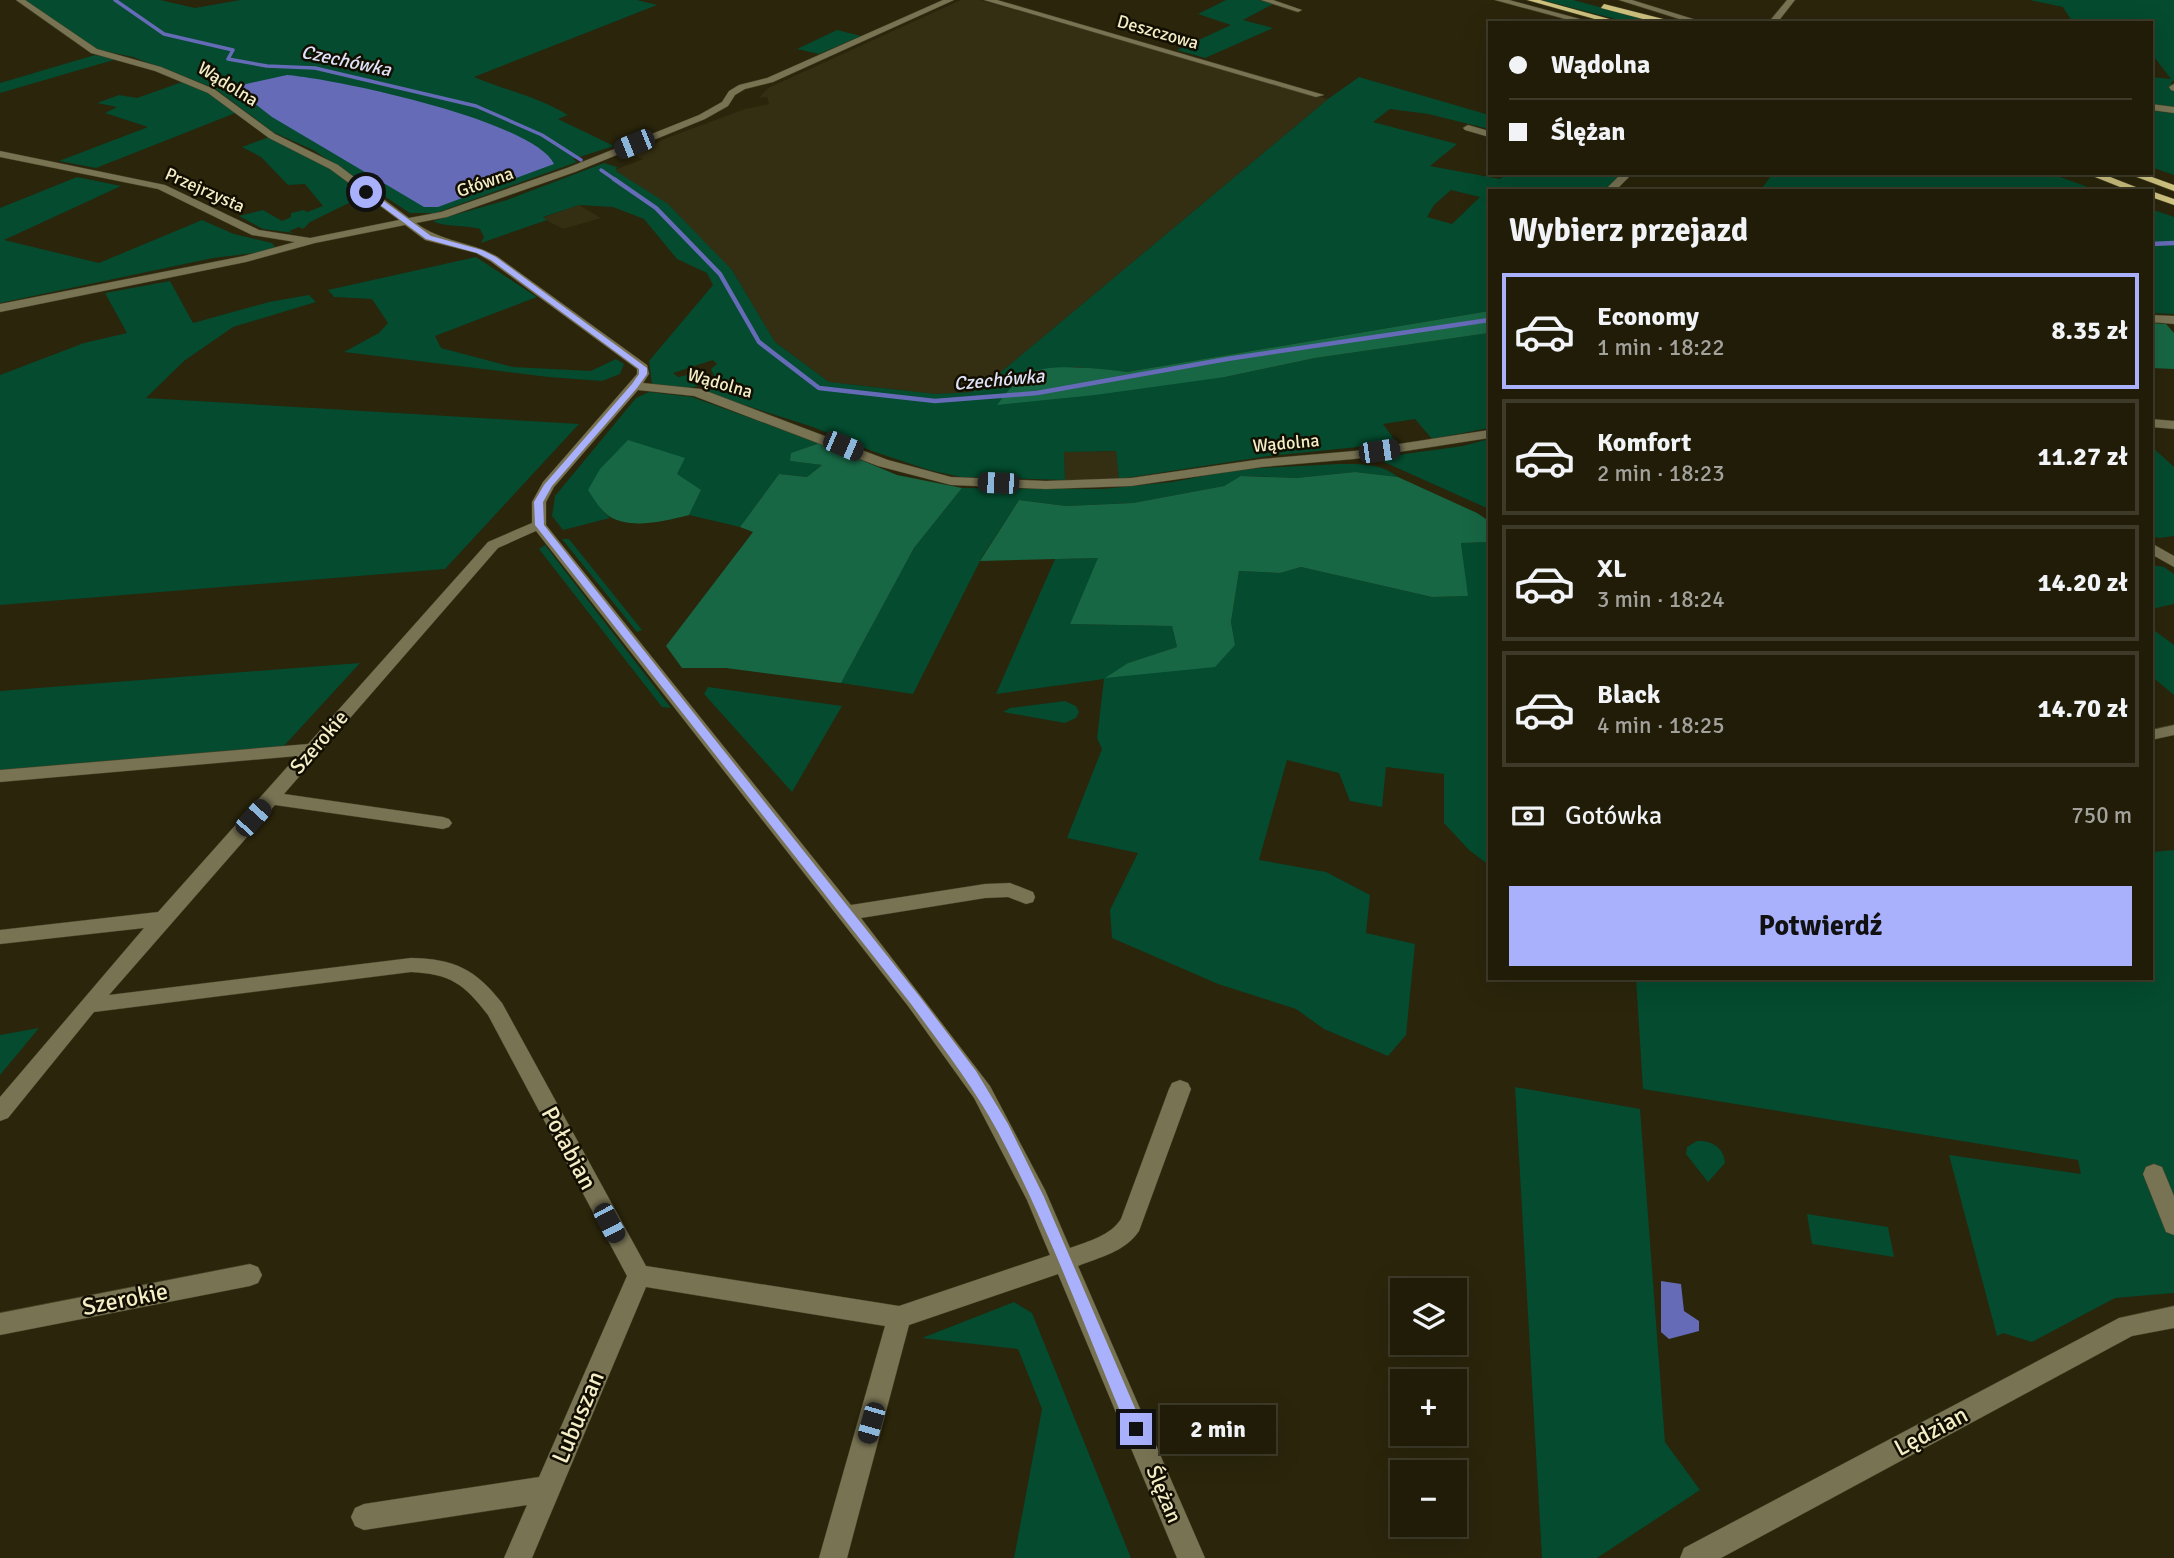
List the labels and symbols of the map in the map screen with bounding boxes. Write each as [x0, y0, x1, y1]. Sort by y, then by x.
street label: Deszczowa [1115, 10, 1201, 54]
water label: Czechówka [299, 40, 394, 82]
street label: Wądolna [194, 57, 262, 111]
car [611, 126, 658, 162]
street label: Główna [454, 162, 516, 202]
street label: Przejrzysta [162, 163, 248, 217]
route start [350, 176, 382, 208]
street label: Wądolna [685, 363, 755, 403]
water label: Czechówka [953, 364, 1047, 396]
car [820, 428, 867, 464]
street label: Wądolna [1252, 429, 1320, 457]
car [1357, 438, 1402, 464]
car [977, 472, 1020, 494]
street label: Szerokie [284, 705, 354, 779]
car [232, 795, 275, 841]
street label: Połabian [535, 1101, 603, 1195]
car [590, 1200, 629, 1246]
street label: Szerokie [80, 1276, 170, 1322]
street label: Lubuszan [545, 1366, 611, 1468]
street label: Lędzian [1889, 1399, 1973, 1463]
car [856, 1400, 887, 1446]
callout: 2 min [1160, 1404, 1276, 1454]
route end [1120, 1413, 1152, 1445]
street label: Ślężan [1140, 1461, 1188, 1527]

